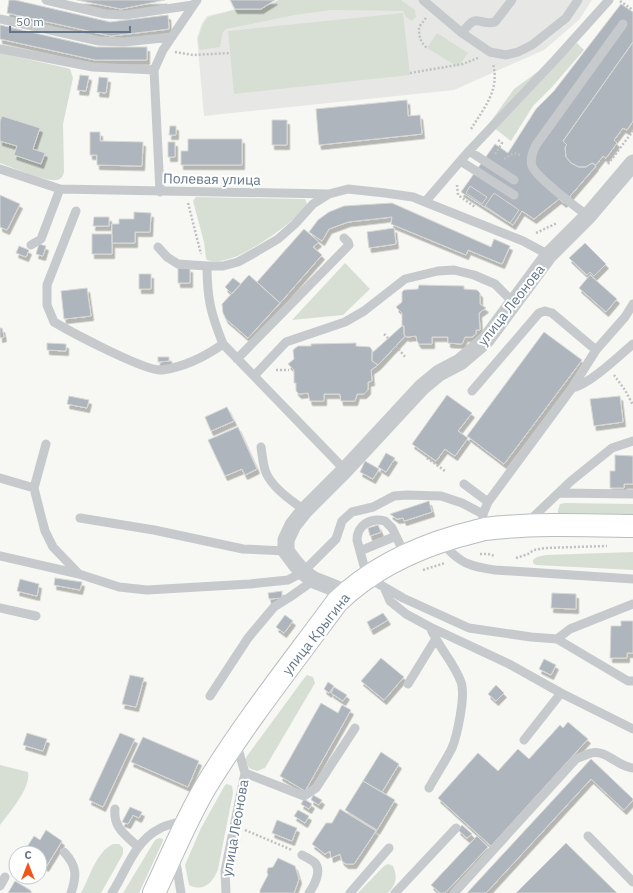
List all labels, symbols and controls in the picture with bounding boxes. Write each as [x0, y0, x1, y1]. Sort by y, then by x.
scale bar [10, 8, 130, 34]
text: 50 m [16, 14, 44, 29]
street label: Полевая улица [163, 169, 262, 189]
street label: улица Леонова [474, 260, 549, 349]
street label: улица Крыгина [278, 589, 354, 679]
street label: улица Леонова [218, 777, 253, 878]
north arrow [8, 845, 48, 885]
text: С [24, 848, 32, 862]

